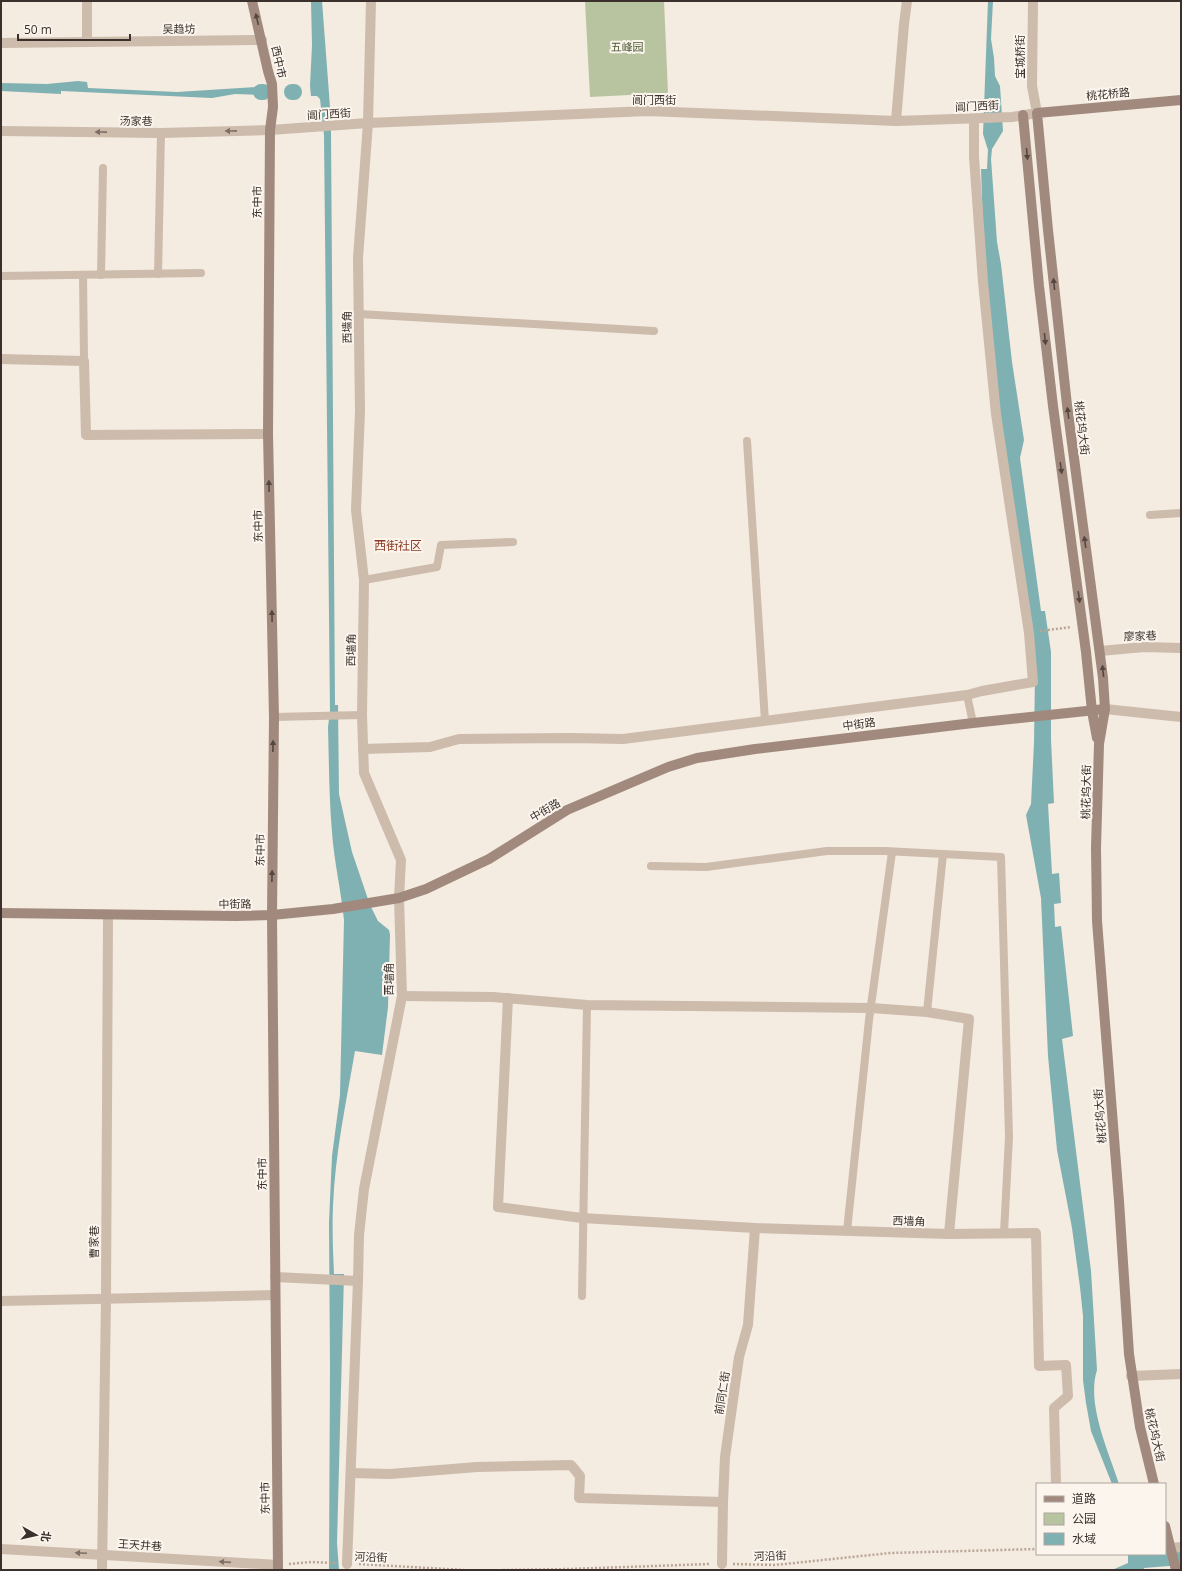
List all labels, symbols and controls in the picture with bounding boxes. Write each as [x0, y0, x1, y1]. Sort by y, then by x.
one-way arrow [253, 13, 259, 25]
scale bar [18, 16, 130, 42]
text: 50 m [24, 21, 52, 38]
street label: 吴趋坊 [162, 21, 196, 36]
street label: 宝城桥街 [1012, 35, 1027, 79]
park label: 五峰园 [611, 39, 644, 54]
street label: 西中市 [268, 44, 291, 80]
street label: 桃花桥路 [1085, 84, 1131, 103]
street label: 阊门西街 [632, 92, 676, 107]
street label: 阊门西街 [955, 97, 999, 114]
street label: 阊门西街 [306, 104, 351, 123]
street label: 汤家巷 [119, 113, 153, 128]
one-way arrow [224, 128, 237, 134]
one-way arrow [94, 129, 107, 135]
one-way arrow [1023, 148, 1030, 160]
street label: 东中市 [249, 186, 264, 219]
one-way arrow [1050, 278, 1057, 290]
street label: 西墙角 [339, 310, 354, 344]
one-way arrow [1042, 333, 1048, 345]
street label: 桃花坞大街 [1072, 400, 1093, 456]
one-way arrow [1065, 407, 1071, 419]
one-way arrow [1057, 462, 1064, 474]
one-way arrow [266, 479, 272, 492]
street label: 东中市 [250, 509, 265, 543]
one-way arrow [1082, 536, 1088, 548]
district label: 西街社区 [374, 537, 422, 554]
one-way arrow [1076, 591, 1082, 603]
one-way arrow [269, 609, 275, 622]
street label: 廖家巷 [1123, 627, 1157, 644]
street label: 西墙角 [343, 633, 358, 667]
one-way arrow [1099, 665, 1106, 677]
street label: 中街路 [842, 714, 876, 733]
one-way arrow [270, 740, 277, 752]
street label: 桃花坞大街 [1078, 764, 1093, 820]
street label: 中街路 [527, 795, 563, 824]
street label: 东中市 [252, 833, 267, 867]
one-way arrow [269, 869, 275, 882]
street label: 中街路 [218, 896, 252, 911]
street label: 西墙角 [381, 963, 396, 996]
street label: 桃花坞大街 [1090, 1088, 1109, 1144]
street label: 东中市 [254, 1158, 269, 1191]
street label: 西墙角 [892, 1212, 926, 1229]
street label: 曹家巷 [86, 1226, 101, 1259]
street label: 前同仁街 [711, 1370, 732, 1416]
street label: 桃花坞大街 [1142, 1406, 1169, 1463]
street label: 东中市 [257, 1481, 272, 1515]
legend [1036, 1483, 1166, 1555]
text: 道路 [1072, 1490, 1096, 1507]
text: 公园 [1072, 1510, 1096, 1527]
north arrow [16, 1515, 56, 1555]
text: 北 [38, 1530, 55, 1543]
text: 水域 [1072, 1530, 1096, 1547]
street label: 王天井巷 [118, 1535, 163, 1554]
street label: 河沿街 [753, 1547, 787, 1564]
street label: 河沿街 [354, 1548, 388, 1565]
one-way arrow [75, 1550, 87, 1557]
one-way arrow [218, 1559, 231, 1565]

